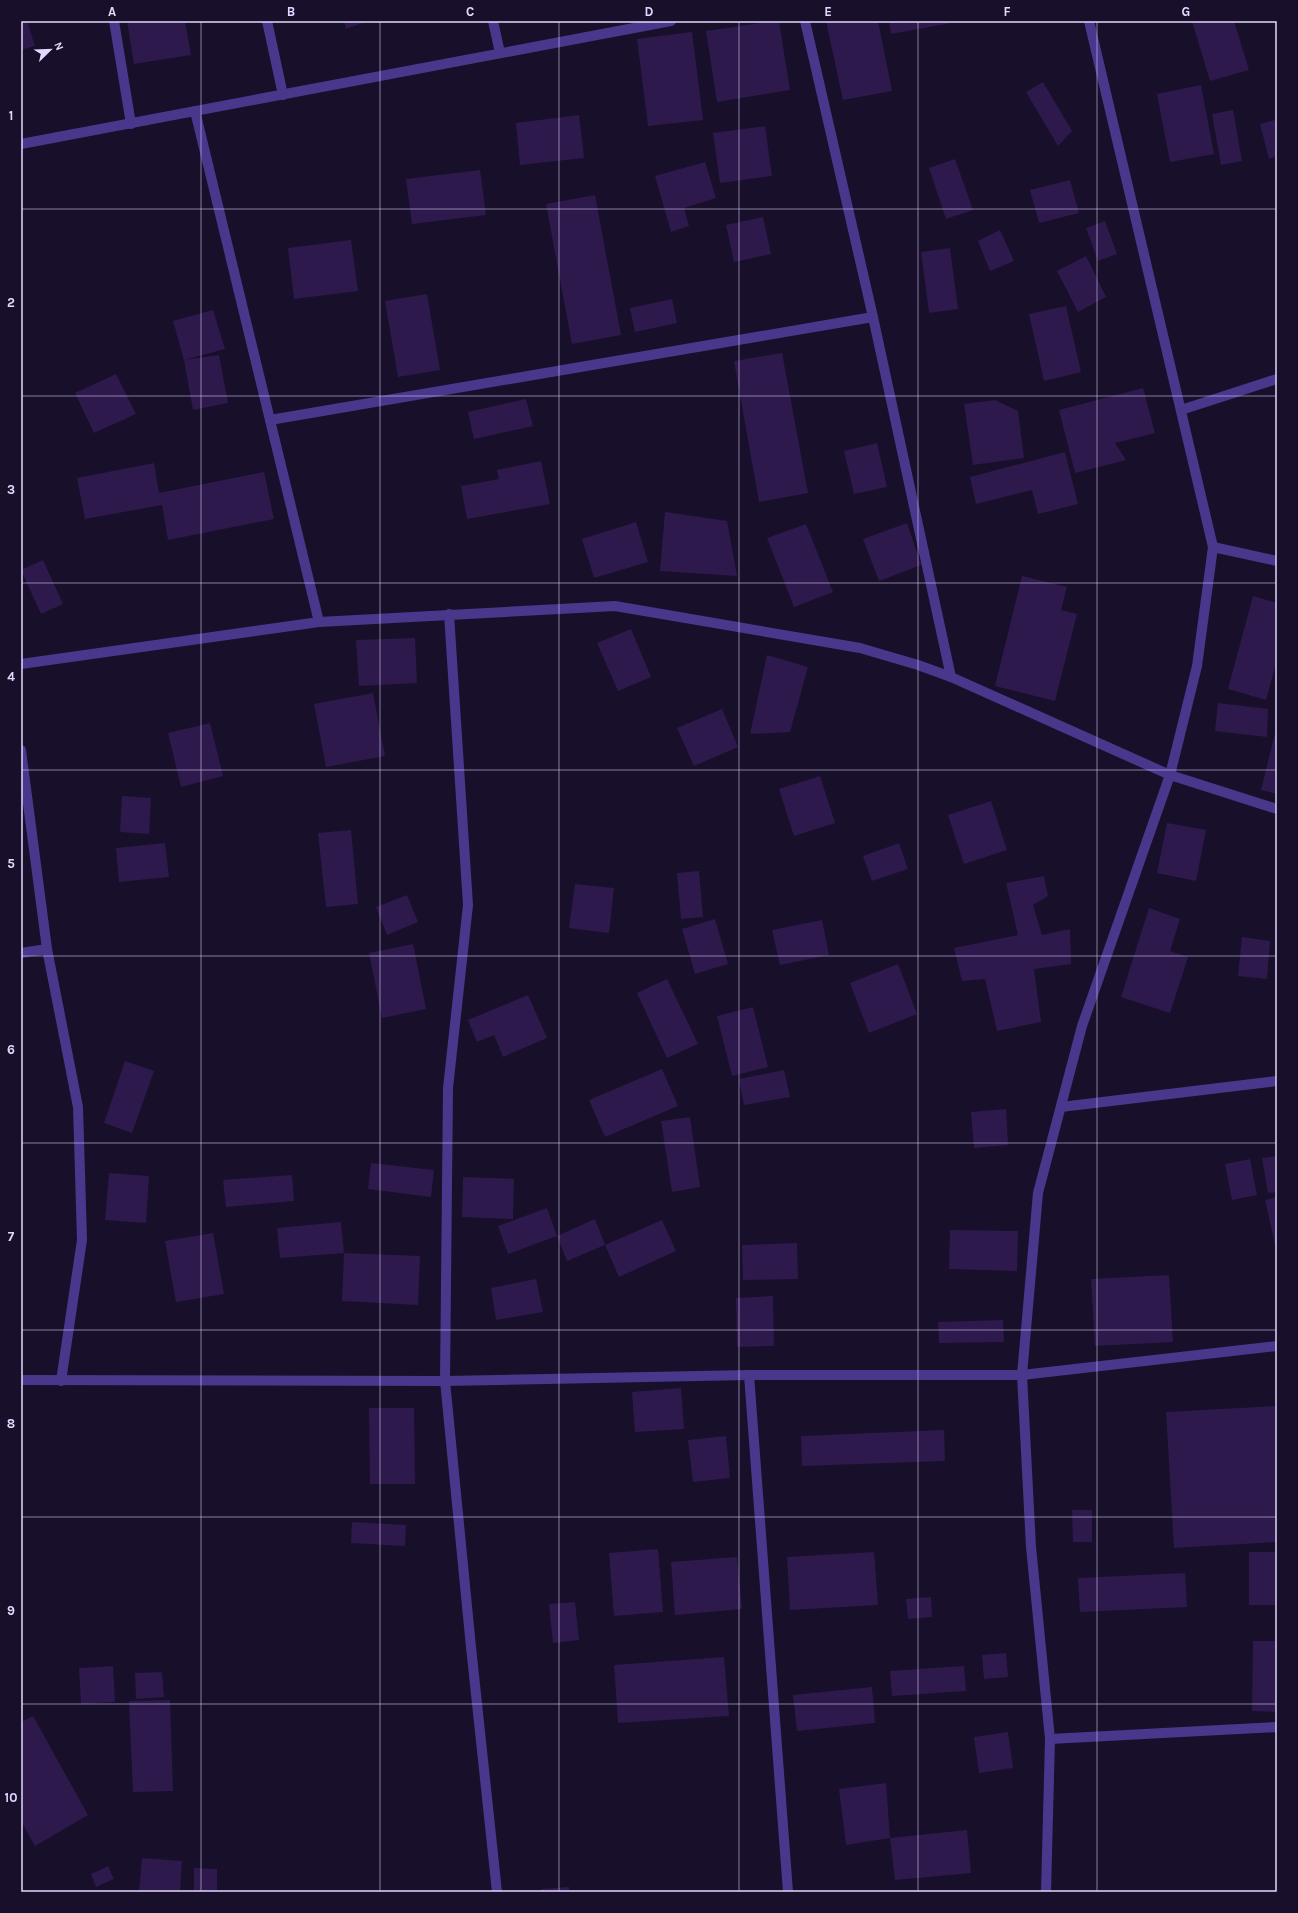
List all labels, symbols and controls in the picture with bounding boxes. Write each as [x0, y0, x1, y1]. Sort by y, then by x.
text: A [108, 4, 116, 19]
text: B [287, 4, 295, 19]
text: C [466, 4, 474, 19]
text: D [645, 4, 654, 19]
text: E [824, 4, 832, 19]
text: F [1003, 4, 1011, 19]
text: G [1182, 4, 1190, 19]
north arrow [30, 30, 70, 70]
text: N [51, 40, 66, 52]
text: 1 [9, 108, 13, 123]
text: 2 [7, 295, 15, 310]
text: 3 [7, 482, 15, 497]
text: 4 [7, 669, 15, 684]
text: 5 [7, 856, 15, 871]
text: 6 [7, 1042, 15, 1057]
text: 7 [8, 1229, 15, 1244]
text: 8 [7, 1416, 15, 1431]
text: 9 [7, 1603, 15, 1618]
text: 10 [5, 1790, 17, 1805]

